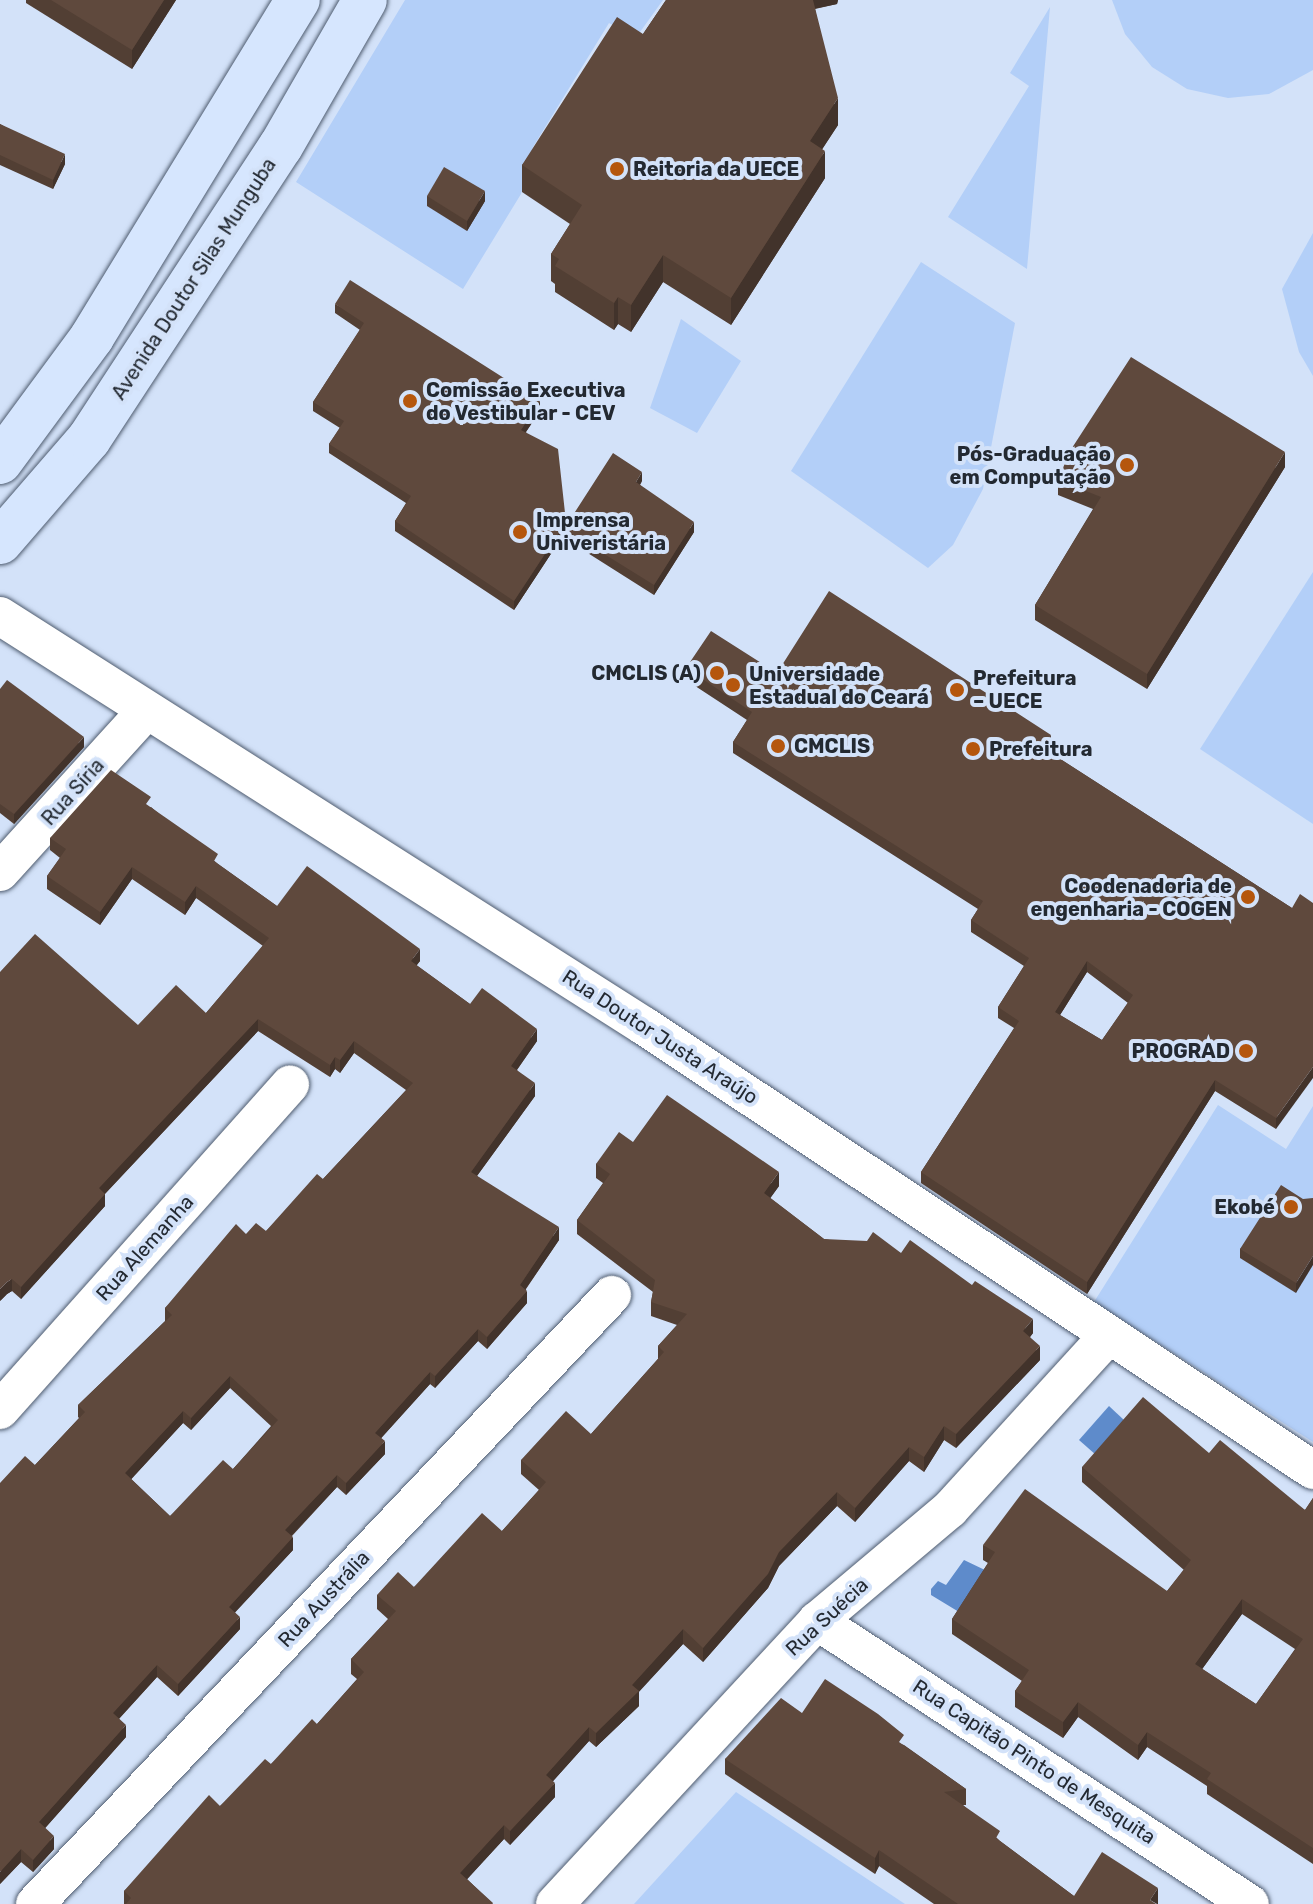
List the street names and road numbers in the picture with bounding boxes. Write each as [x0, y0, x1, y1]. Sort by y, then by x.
street label: Avenida Doutor Silas Munguba [107, 153, 281, 405]
street label: Rua Síria [37, 754, 109, 830]
street label: Rua Doutor Justa Araújo [557, 964, 763, 1110]
street label: Rua Alemanha [91, 1190, 199, 1306]
street label: Rua Austrália [273, 1546, 375, 1652]
street label: Rua Suécia [781, 1573, 873, 1661]
street label: Rua Capitão Pinto de Mesquita [908, 1675, 1160, 1849]

